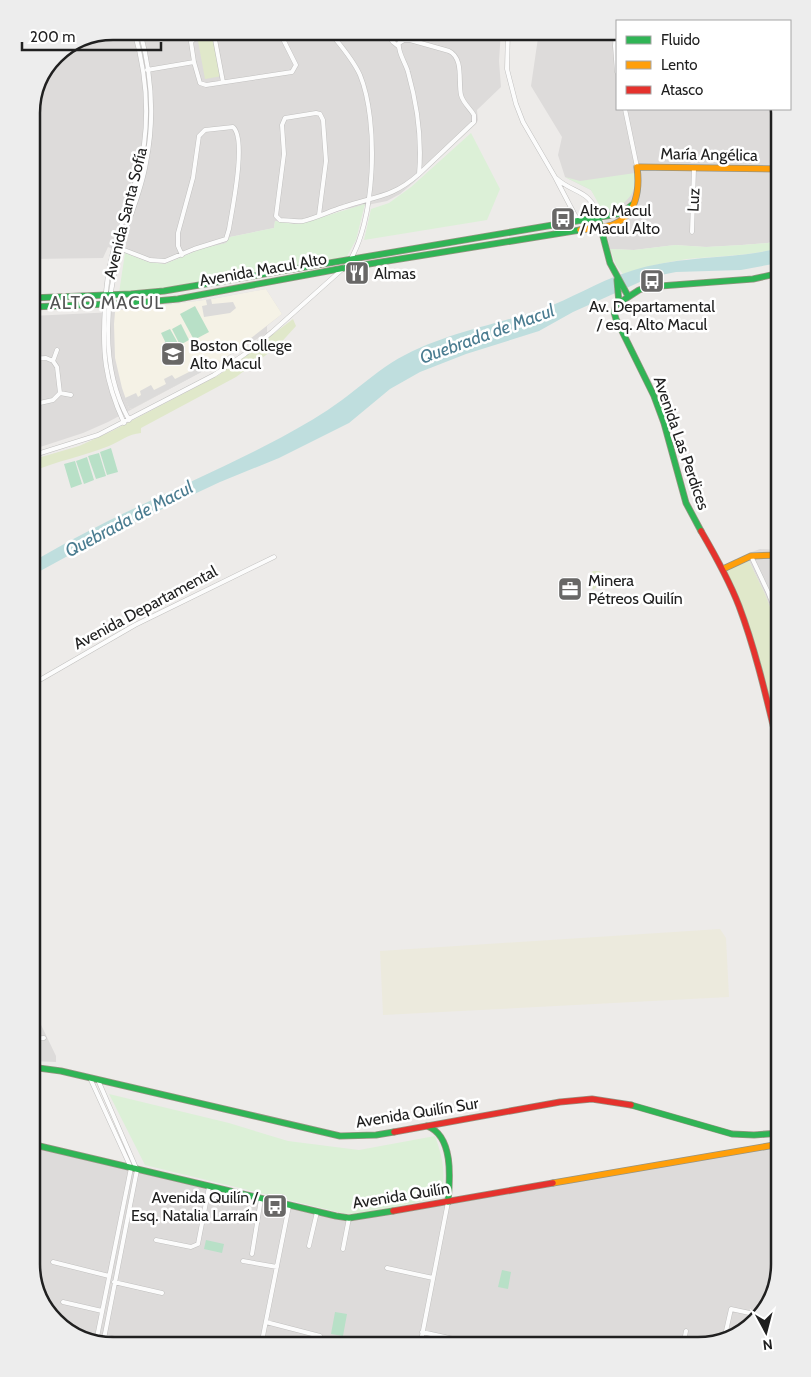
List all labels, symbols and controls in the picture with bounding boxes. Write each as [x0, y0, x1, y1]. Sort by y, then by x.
scale bar [22, 20, 161, 52]
legend [616, 20, 791, 110]
text: 200 m [30, 28, 75, 46]
text: Fluido [661, 31, 700, 49]
text: Lento [661, 56, 698, 74]
text: Atasco [661, 81, 703, 99]
street label: María Angélica [660, 144, 758, 165]
street label: Avenida Santa Sofía [100, 145, 151, 281]
street label: Luz [684, 187, 703, 212]
place label: Alto Macul / Macul Alto [579, 201, 660, 238]
bus stop icon: Alto Macul / Macul Alto [550, 206, 576, 232]
street label: Avenida Macul Alto [198, 249, 328, 290]
restaurant icon: Almas [344, 260, 370, 286]
place label: Almas [374, 264, 416, 283]
bus stop icon: Av. Departamental / esq. Alto Macul [639, 268, 665, 294]
district label: ALTO MACUL [50, 292, 164, 314]
place label: Av. Departamental / esq. Alto Macul [589, 297, 715, 334]
water label: Quebrada de Macul [417, 299, 558, 369]
place label: Boston College Alto Macul [190, 336, 292, 373]
school or university icon: Boston College Alto Macul [160, 341, 186, 367]
street label: Avenida Las Perdices [650, 374, 713, 513]
water label: Quebrada de Macul [61, 476, 197, 562]
street label: Avenida Departamental [70, 561, 221, 653]
place label: Minera Pétreos Quilín [588, 571, 683, 608]
office icon: Minera Pétreos Quilín [557, 576, 583, 602]
street label: Avenida Quilín Sur [354, 1093, 481, 1132]
street label: Avenida Quilín [351, 1178, 451, 1213]
place label: Avenida Quilín / Esq. Natalia Larraín [131, 1188, 259, 1225]
bus stop icon: Avenida Quilín / Esq. Natalia Larraín [262, 1193, 288, 1219]
north arrow [741, 1307, 791, 1357]
text: N [762, 1335, 774, 1354]

